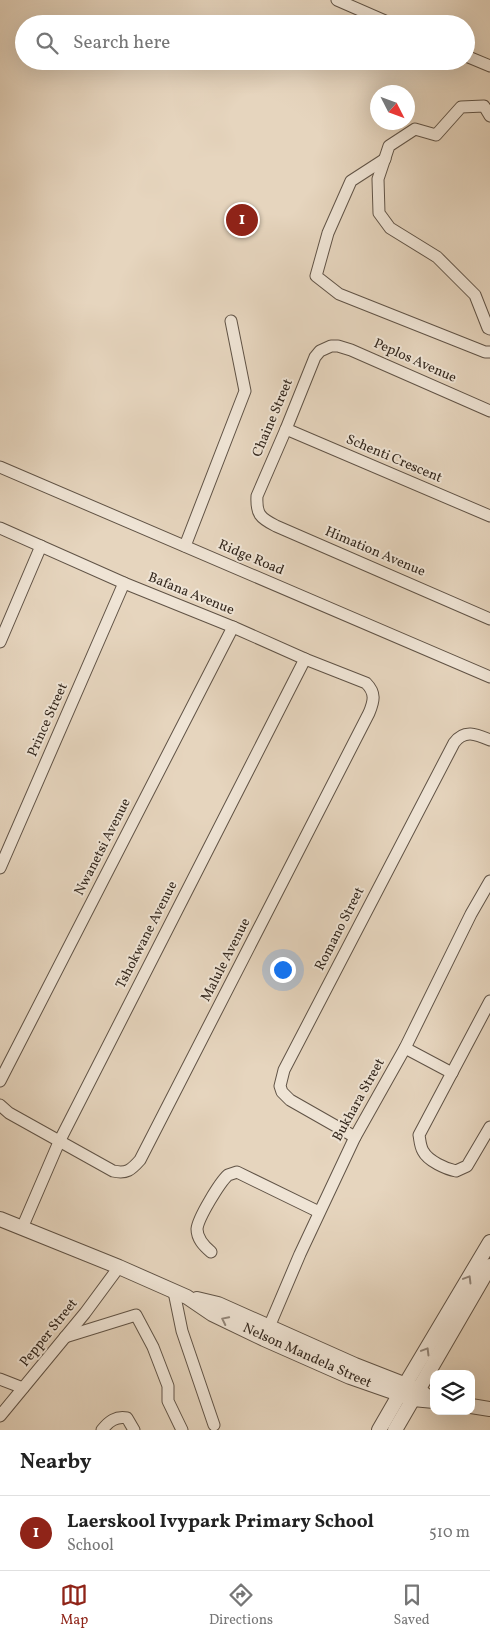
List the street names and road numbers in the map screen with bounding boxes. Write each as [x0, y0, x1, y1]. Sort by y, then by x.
street label: Peplos Avenue [371, 334, 460, 388]
street label: Chaine Street [248, 376, 298, 460]
street label: Schenti Crescent [343, 430, 445, 488]
street label: Himation Avenue [322, 522, 428, 582]
street label: Ridge Road [215, 536, 287, 580]
street label: Bafana Avenue [145, 568, 237, 620]
street label: Prince Street [23, 680, 73, 760]
street label: Nwanetsi Avenue [70, 795, 136, 899]
street label: Tshokwane Avenue [112, 878, 182, 992]
street label: Romano Street [311, 884, 369, 974]
street label: Malule Avenue [197, 915, 255, 1005]
street label: Bukhara Street [328, 1055, 390, 1145]
street label: Pepper Street [16, 1295, 82, 1371]
street label: Nelson Mandela Street [239, 1319, 375, 1393]

